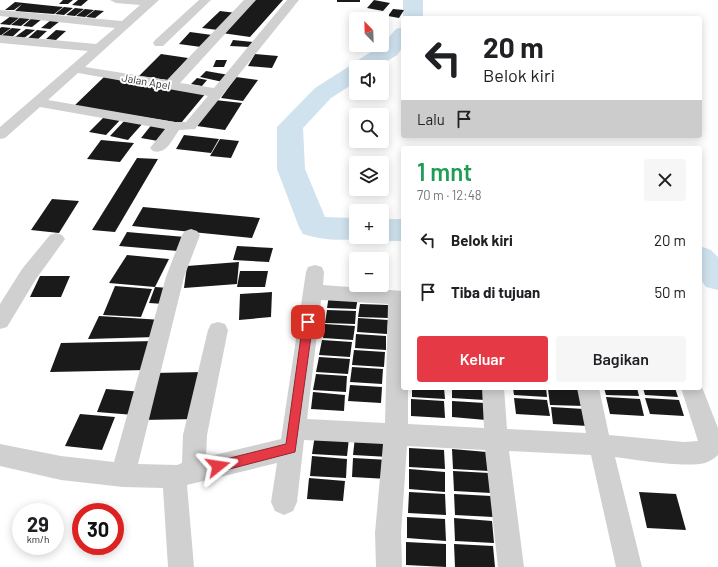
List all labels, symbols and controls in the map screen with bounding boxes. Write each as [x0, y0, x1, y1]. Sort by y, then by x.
north arrow [349, 12, 389, 52]
map controls [349, 12, 389, 292]
text: 20 m [483, 30, 544, 64]
icon: left [417, 32, 469, 84]
button: sound [349, 60, 389, 100]
text: Belok kiri [483, 64, 555, 86]
street label: Jalan Apel [121, 70, 171, 92]
button: search [349, 108, 389, 148]
icon: arrive [453, 108, 475, 130]
text: Lalu [417, 110, 445, 128]
button: layers [349, 156, 389, 196]
text: 1 mnt [417, 157, 472, 186]
button: close [644, 159, 686, 201]
text: 70 m · 12:48 [417, 187, 482, 203]
button: + [349, 204, 389, 244]
icon: left [417, 229, 439, 251]
text: Belok kiri [451, 231, 513, 249]
text: 20 m [654, 231, 686, 249]
button: − [349, 252, 389, 292]
icon: arrive [417, 281, 439, 303]
text: Tiba di tujuan [451, 283, 540, 301]
text: 50 m [654, 283, 686, 301]
pin [291, 305, 325, 339]
icon: arrive [297, 311, 319, 333]
button: Keluar [417, 336, 548, 382]
button: Bagikan [556, 336, 686, 382]
position arrow [197, 445, 239, 487]
speed limit sign: 30 [72, 503, 124, 555]
text: 29 [27, 512, 49, 536]
text: km/h [27, 533, 49, 545]

